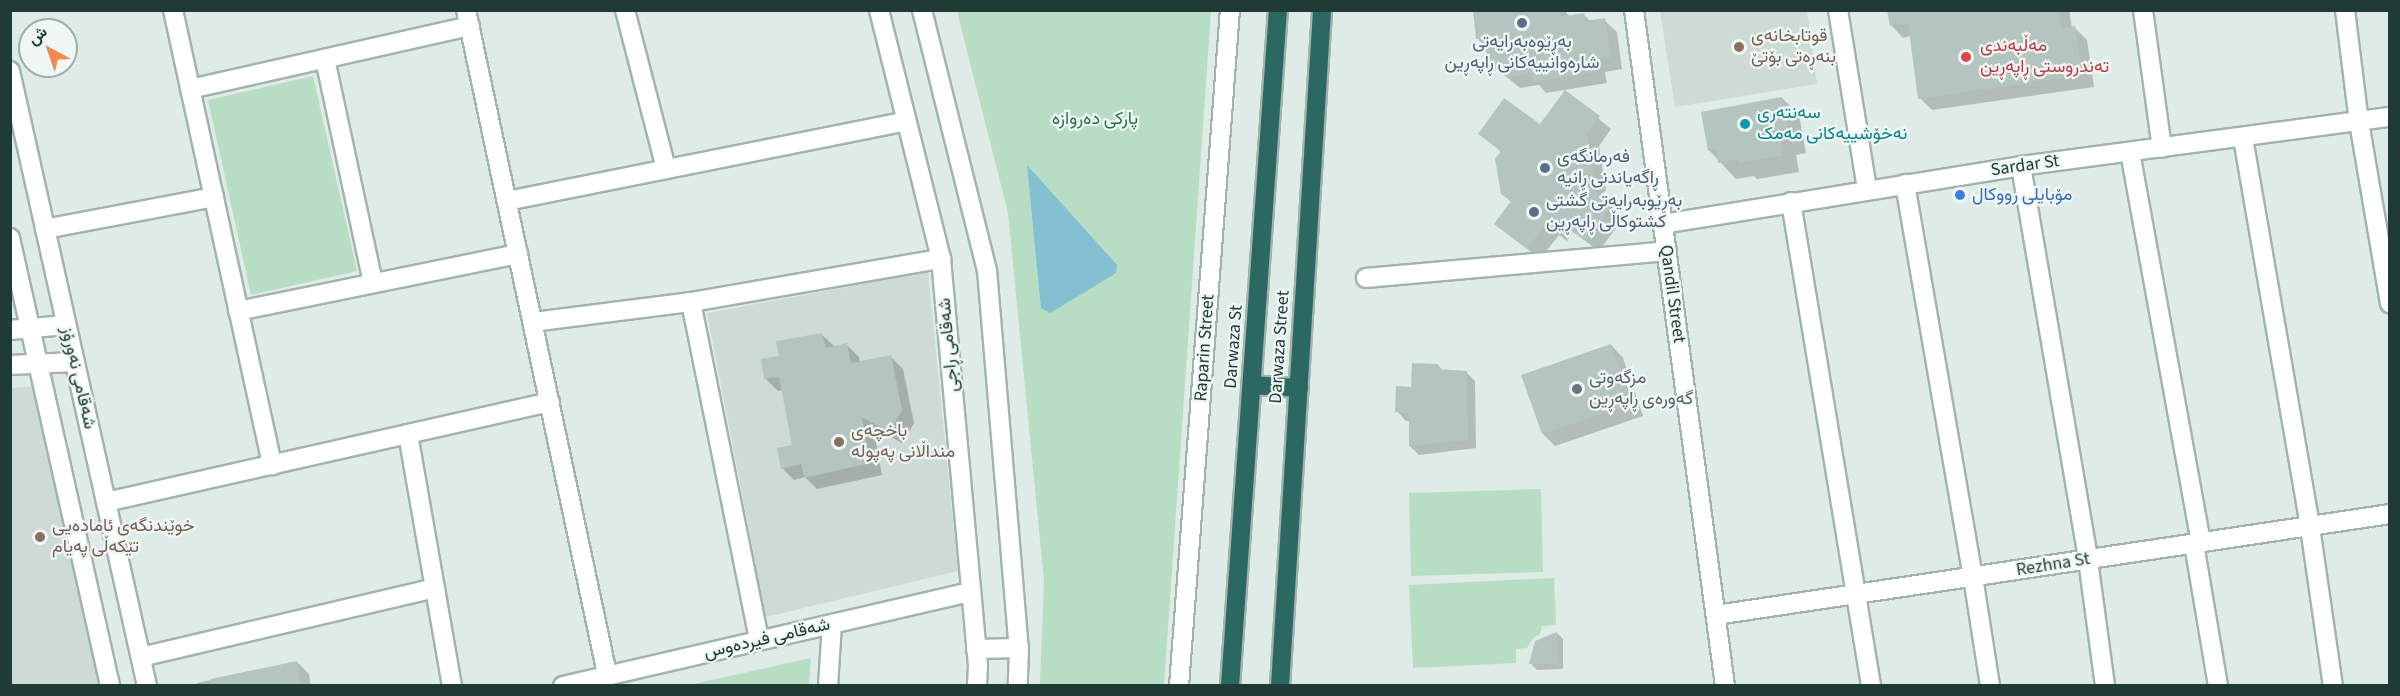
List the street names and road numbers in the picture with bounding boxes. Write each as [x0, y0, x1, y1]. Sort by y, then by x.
street label: Sardar St [1989, 151, 2061, 181]
street label: Qandil Street [1654, 244, 1690, 344]
street label: Darwaza Street [1265, 290, 1295, 404]
street label: Raparin Street [1190, 294, 1220, 402]
street label: شەقامی ڕاجی [934, 297, 964, 393]
street label: Darwaza St [1220, 304, 1248, 390]
street label: شەقامی نەورۆز [56, 325, 100, 431]
street label: Rezhna St [2015, 549, 2091, 581]
street label: شەقامی فیردەوس [702, 614, 832, 664]

